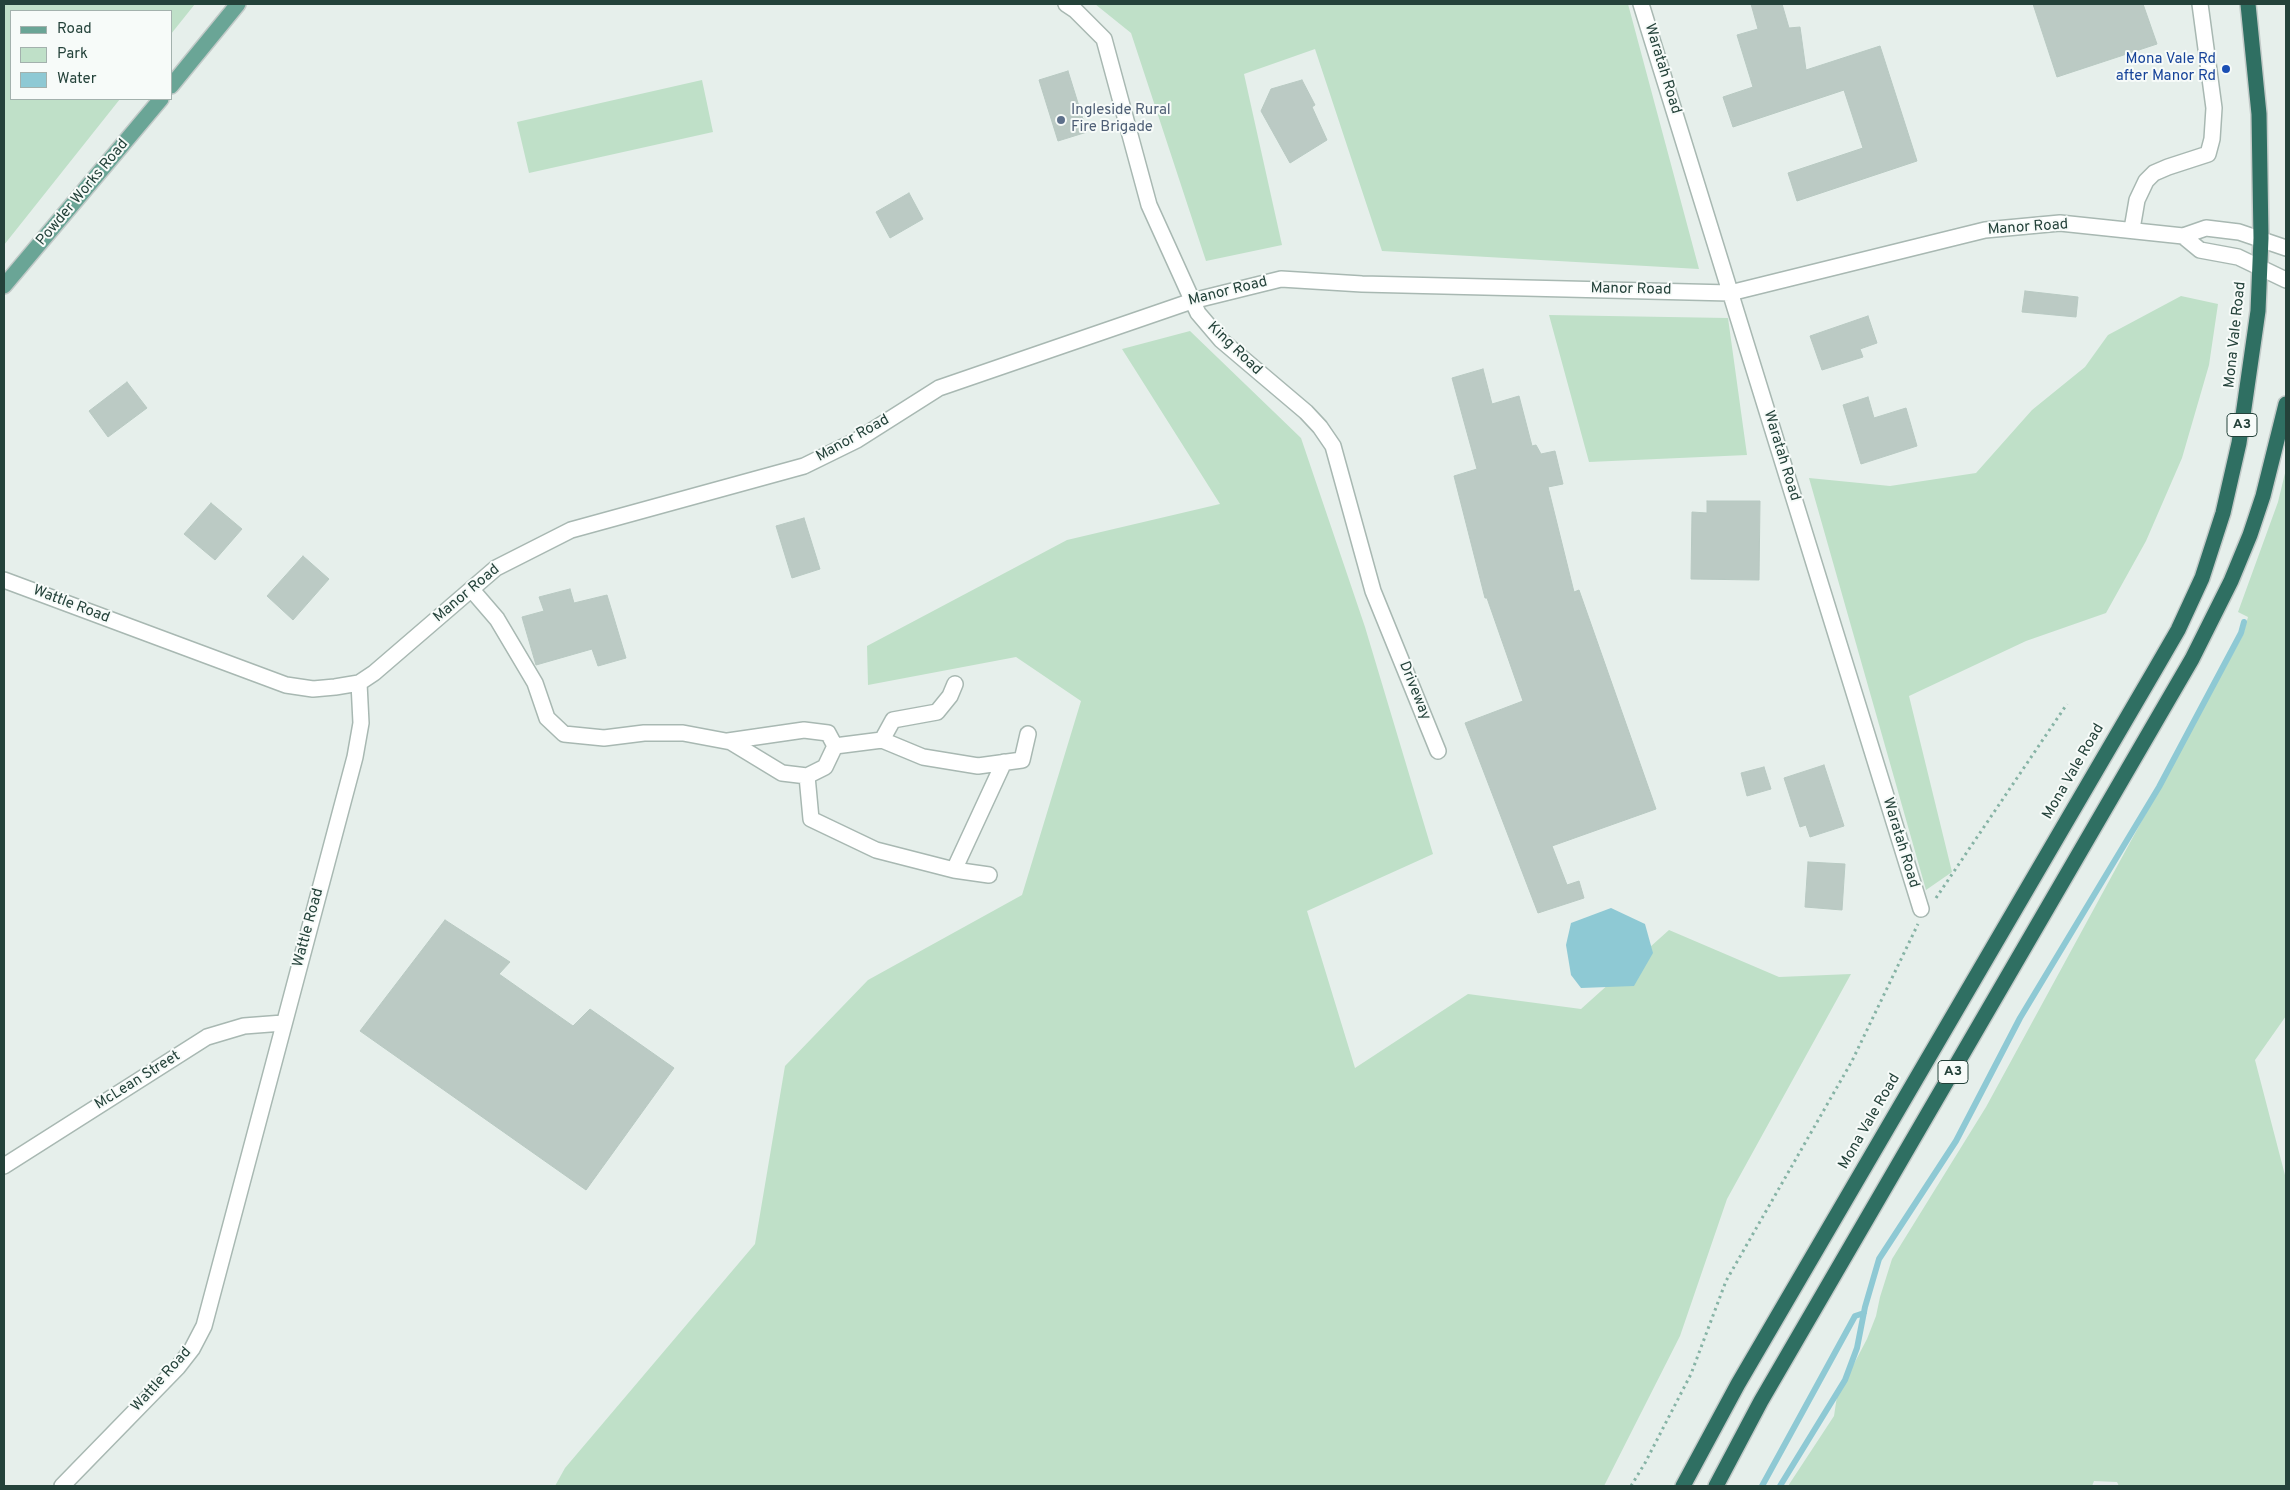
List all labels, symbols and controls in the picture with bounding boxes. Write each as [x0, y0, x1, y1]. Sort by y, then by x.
legend [10, 10, 172, 100]
text: Road [57, 20, 92, 39]
street label: Waratah Road [1640, 22, 1684, 116]
text: Park [57, 45, 88, 64]
place label: Mona Vale Rd after Manor Rd [2116, 51, 2216, 86]
marker: Mona Vale Rd after Manor Rd [2220, 63, 2232, 75]
text: Water [57, 70, 96, 89]
place label: Ingleside Rural Fire Brigade [1071, 102, 1171, 137]
marker: Ingleside Rural Fire Brigade [1055, 114, 1067, 126]
street label: Powder Works Road [33, 136, 133, 250]
street label: Manor Road [1987, 216, 2069, 240]
street label: Manor Road [1187, 274, 1269, 310]
street label: Manor Road [1590, 280, 1672, 300]
street label: Mona Vale Road [2221, 281, 2251, 389]
street label: King Road [1203, 319, 1265, 379]
street label: Waratah Road [1759, 409, 1803, 503]
street label: Manor Road [813, 412, 893, 466]
road number: A3 [2227, 414, 2257, 436]
street label: Manor Road [430, 561, 504, 627]
street label: Wattle Road [30, 582, 112, 628]
street label: Driveway [1394, 659, 1434, 723]
street label: Mona Vale Road [2039, 721, 2109, 823]
street label: Waratah Road [1878, 796, 1922, 890]
street label: Wattle Road [290, 887, 328, 969]
street label: McLean Street [92, 1048, 184, 1114]
road number: A3 [1938, 1060, 1968, 1084]
street label: Mona Vale Road [1835, 1071, 1905, 1173]
street label: Wattle Road [128, 1344, 196, 1416]

